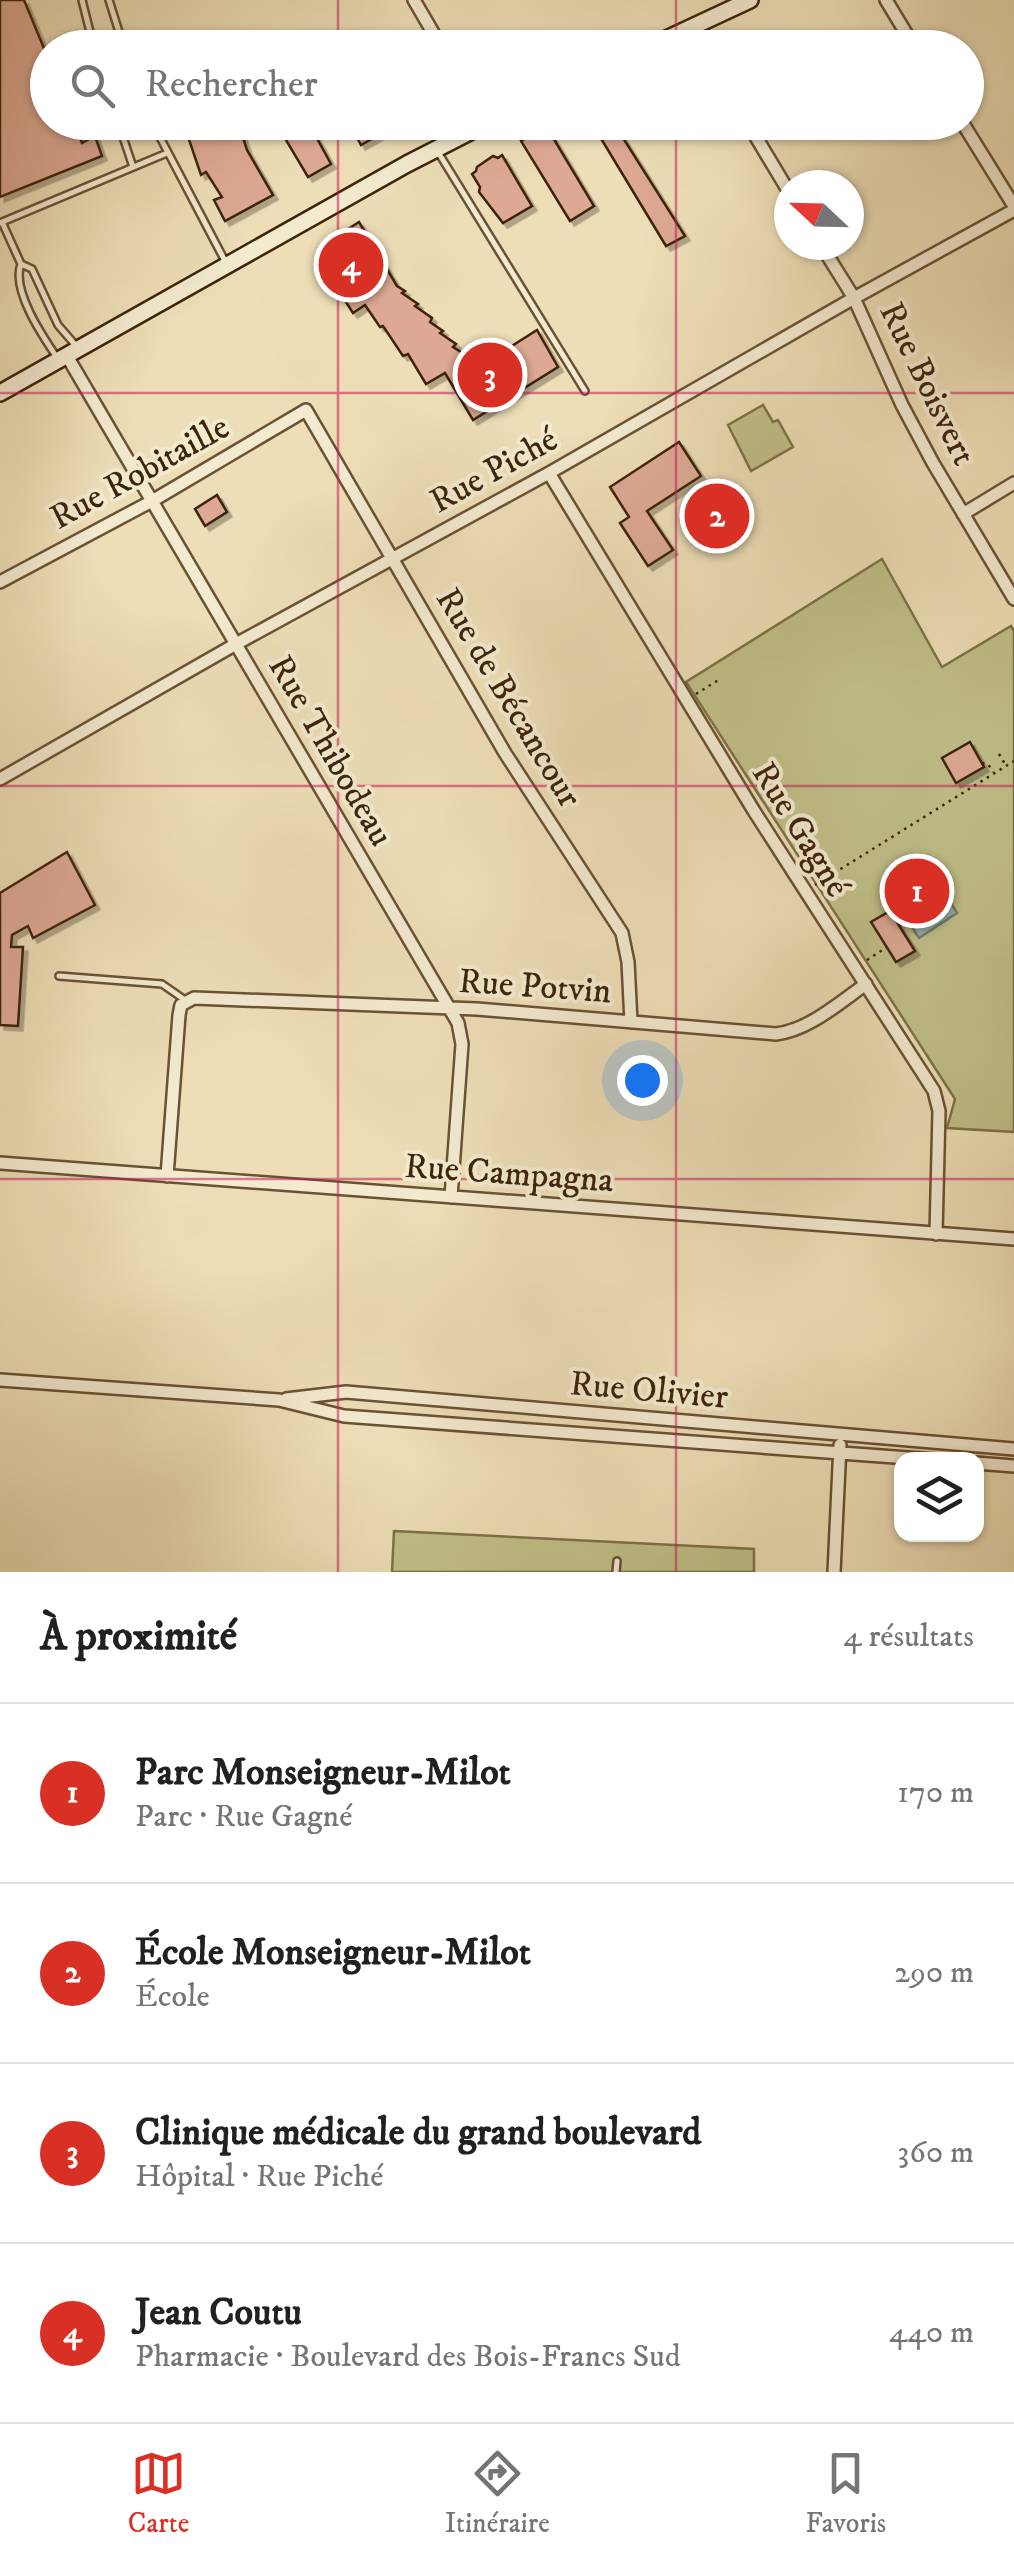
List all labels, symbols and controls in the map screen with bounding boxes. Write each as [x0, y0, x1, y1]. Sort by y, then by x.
search box [30, 30, 984, 140]
icon: search [65, 58, 120, 113]
text: Rechercher [145, 61, 318, 109]
north arrow [774, 170, 864, 260]
pin: 4 [318, 228, 384, 302]
street label: Rue Boisvert [869, 295, 985, 473]
pin: 3 [458, 338, 522, 412]
street label: Rue Robitaille [43, 406, 237, 540]
street label: Rue Piché [422, 418, 566, 524]
pin: 2 [684, 478, 750, 554]
street label: Rue de Bécancour [425, 580, 591, 816]
street label: Rue Thibodeau [258, 648, 402, 854]
street label: Rue Gagné [741, 754, 859, 906]
pin: 1 [884, 854, 950, 928]
street label: Rue Potvin [457, 960, 613, 1014]
your location [617, 1055, 668, 1106]
street label: Rue Campagna [403, 1145, 615, 1203]
street label: Rue Olivier [568, 1362, 730, 1420]
map controls [894, 1452, 984, 1542]
button: layers [894, 1452, 984, 1542]
text: À proximité [40, 1611, 237, 1663]
text: 4 résultats [843, 1617, 974, 1657]
text: Parc Monseigneur-Milot [135, 1749, 511, 1797]
text: 1 [67, 1773, 78, 1813]
text: 170 m [897, 1773, 974, 1813]
text: Parc · Rue Gagné [135, 1797, 352, 1837]
text: École Monseigneur-Milot [135, 1929, 531, 1977]
text: 2 [65, 1953, 80, 1993]
text: 290 m [894, 1953, 974, 1993]
text: École [135, 1977, 210, 2017]
text: Clinique médicale du grand boulevard [135, 2109, 701, 2157]
text: 3 [67, 2133, 78, 2173]
text: 360 m [897, 2133, 974, 2173]
text: Hôpital · Rue Piché [135, 2157, 383, 2197]
text: Jean Coutu [135, 2289, 302, 2337]
text: 4 [63, 2313, 82, 2353]
text: 440 m [889, 2313, 974, 2353]
text: Pharmacie · Boulevard des Bois-Francs Sud [135, 2337, 681, 2377]
tab: Carte [128, 2446, 189, 2541]
tab: Itinéraire [445, 2446, 550, 2541]
tab: Favoris [805, 2446, 886, 2541]

